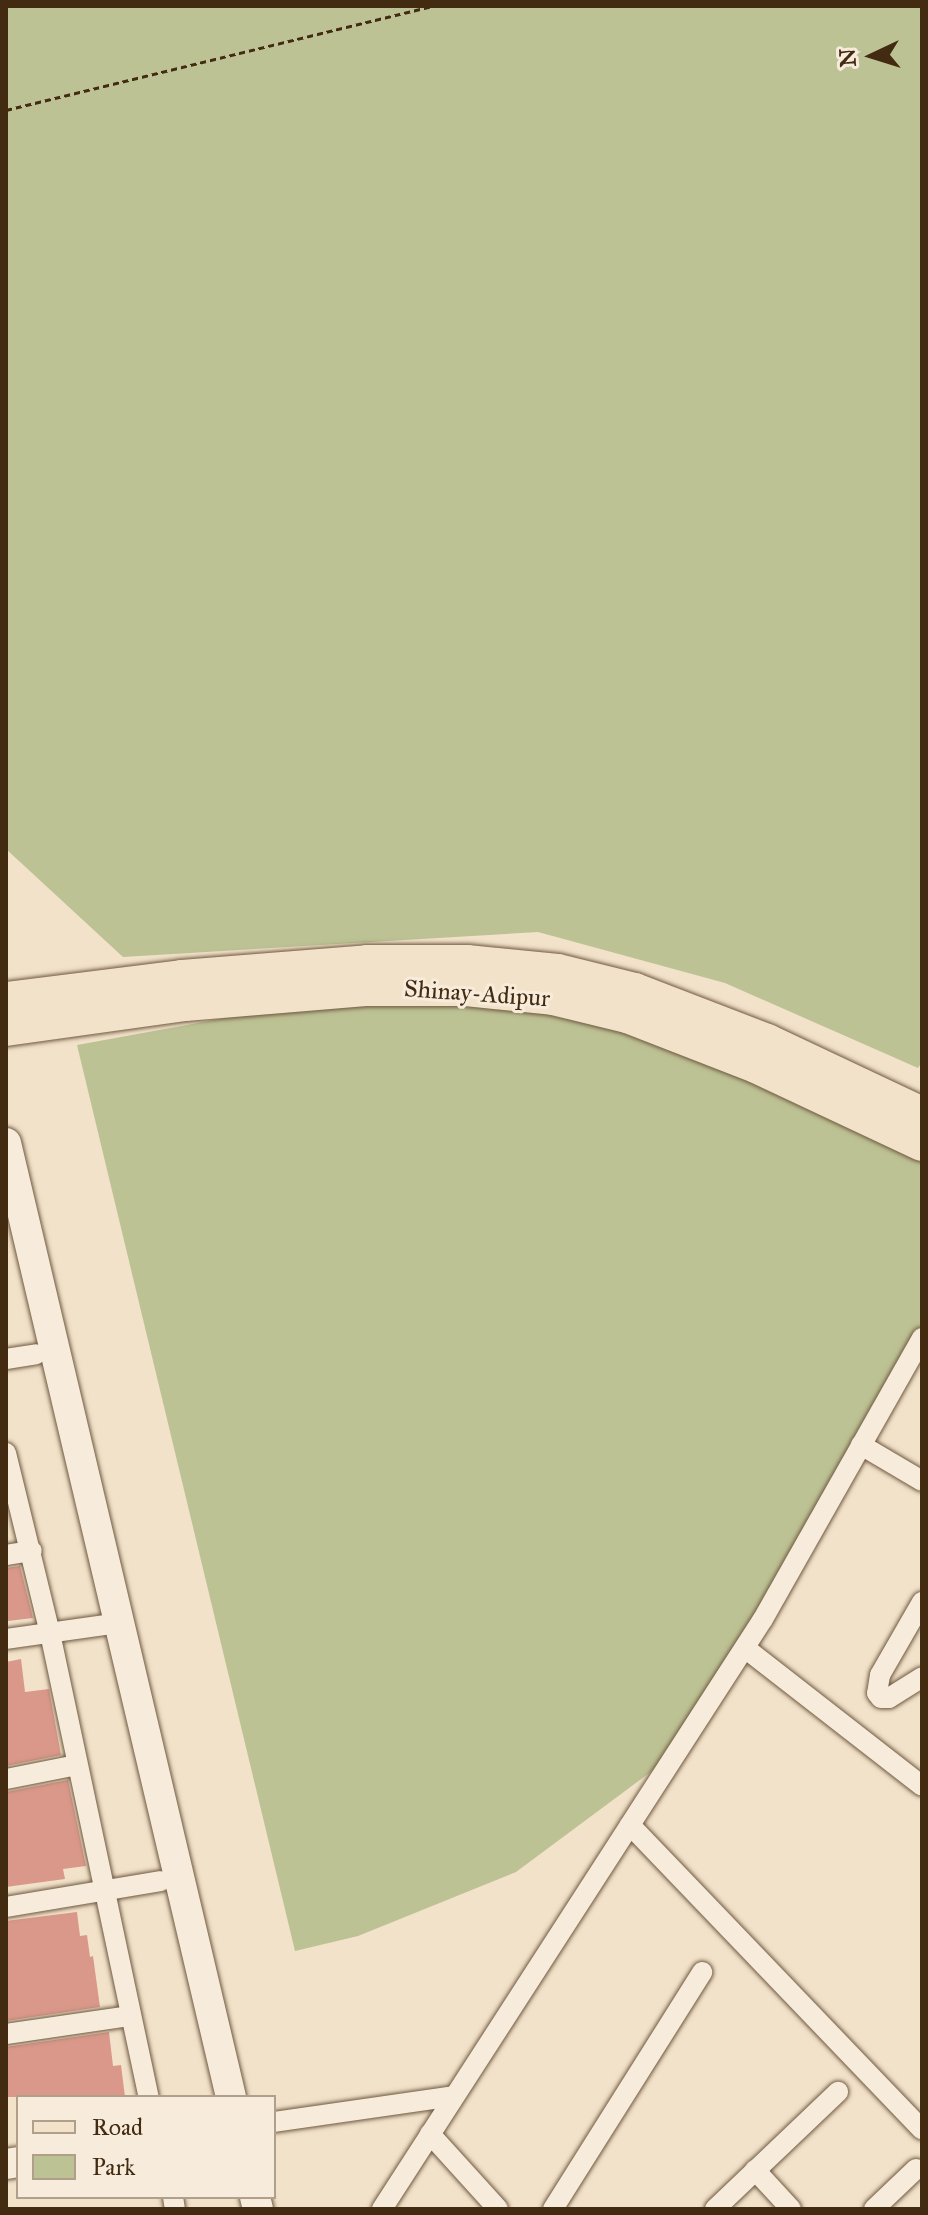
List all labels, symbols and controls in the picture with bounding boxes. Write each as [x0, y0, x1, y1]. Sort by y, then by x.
north arrow [832, 16, 912, 96]
text: N [833, 47, 862, 68]
street label: Shinay-Adipur [403, 975, 551, 1013]
legend [16, 2095, 276, 2199]
text: Road [92, 2112, 143, 2142]
text: Park [92, 2152, 135, 2182]

